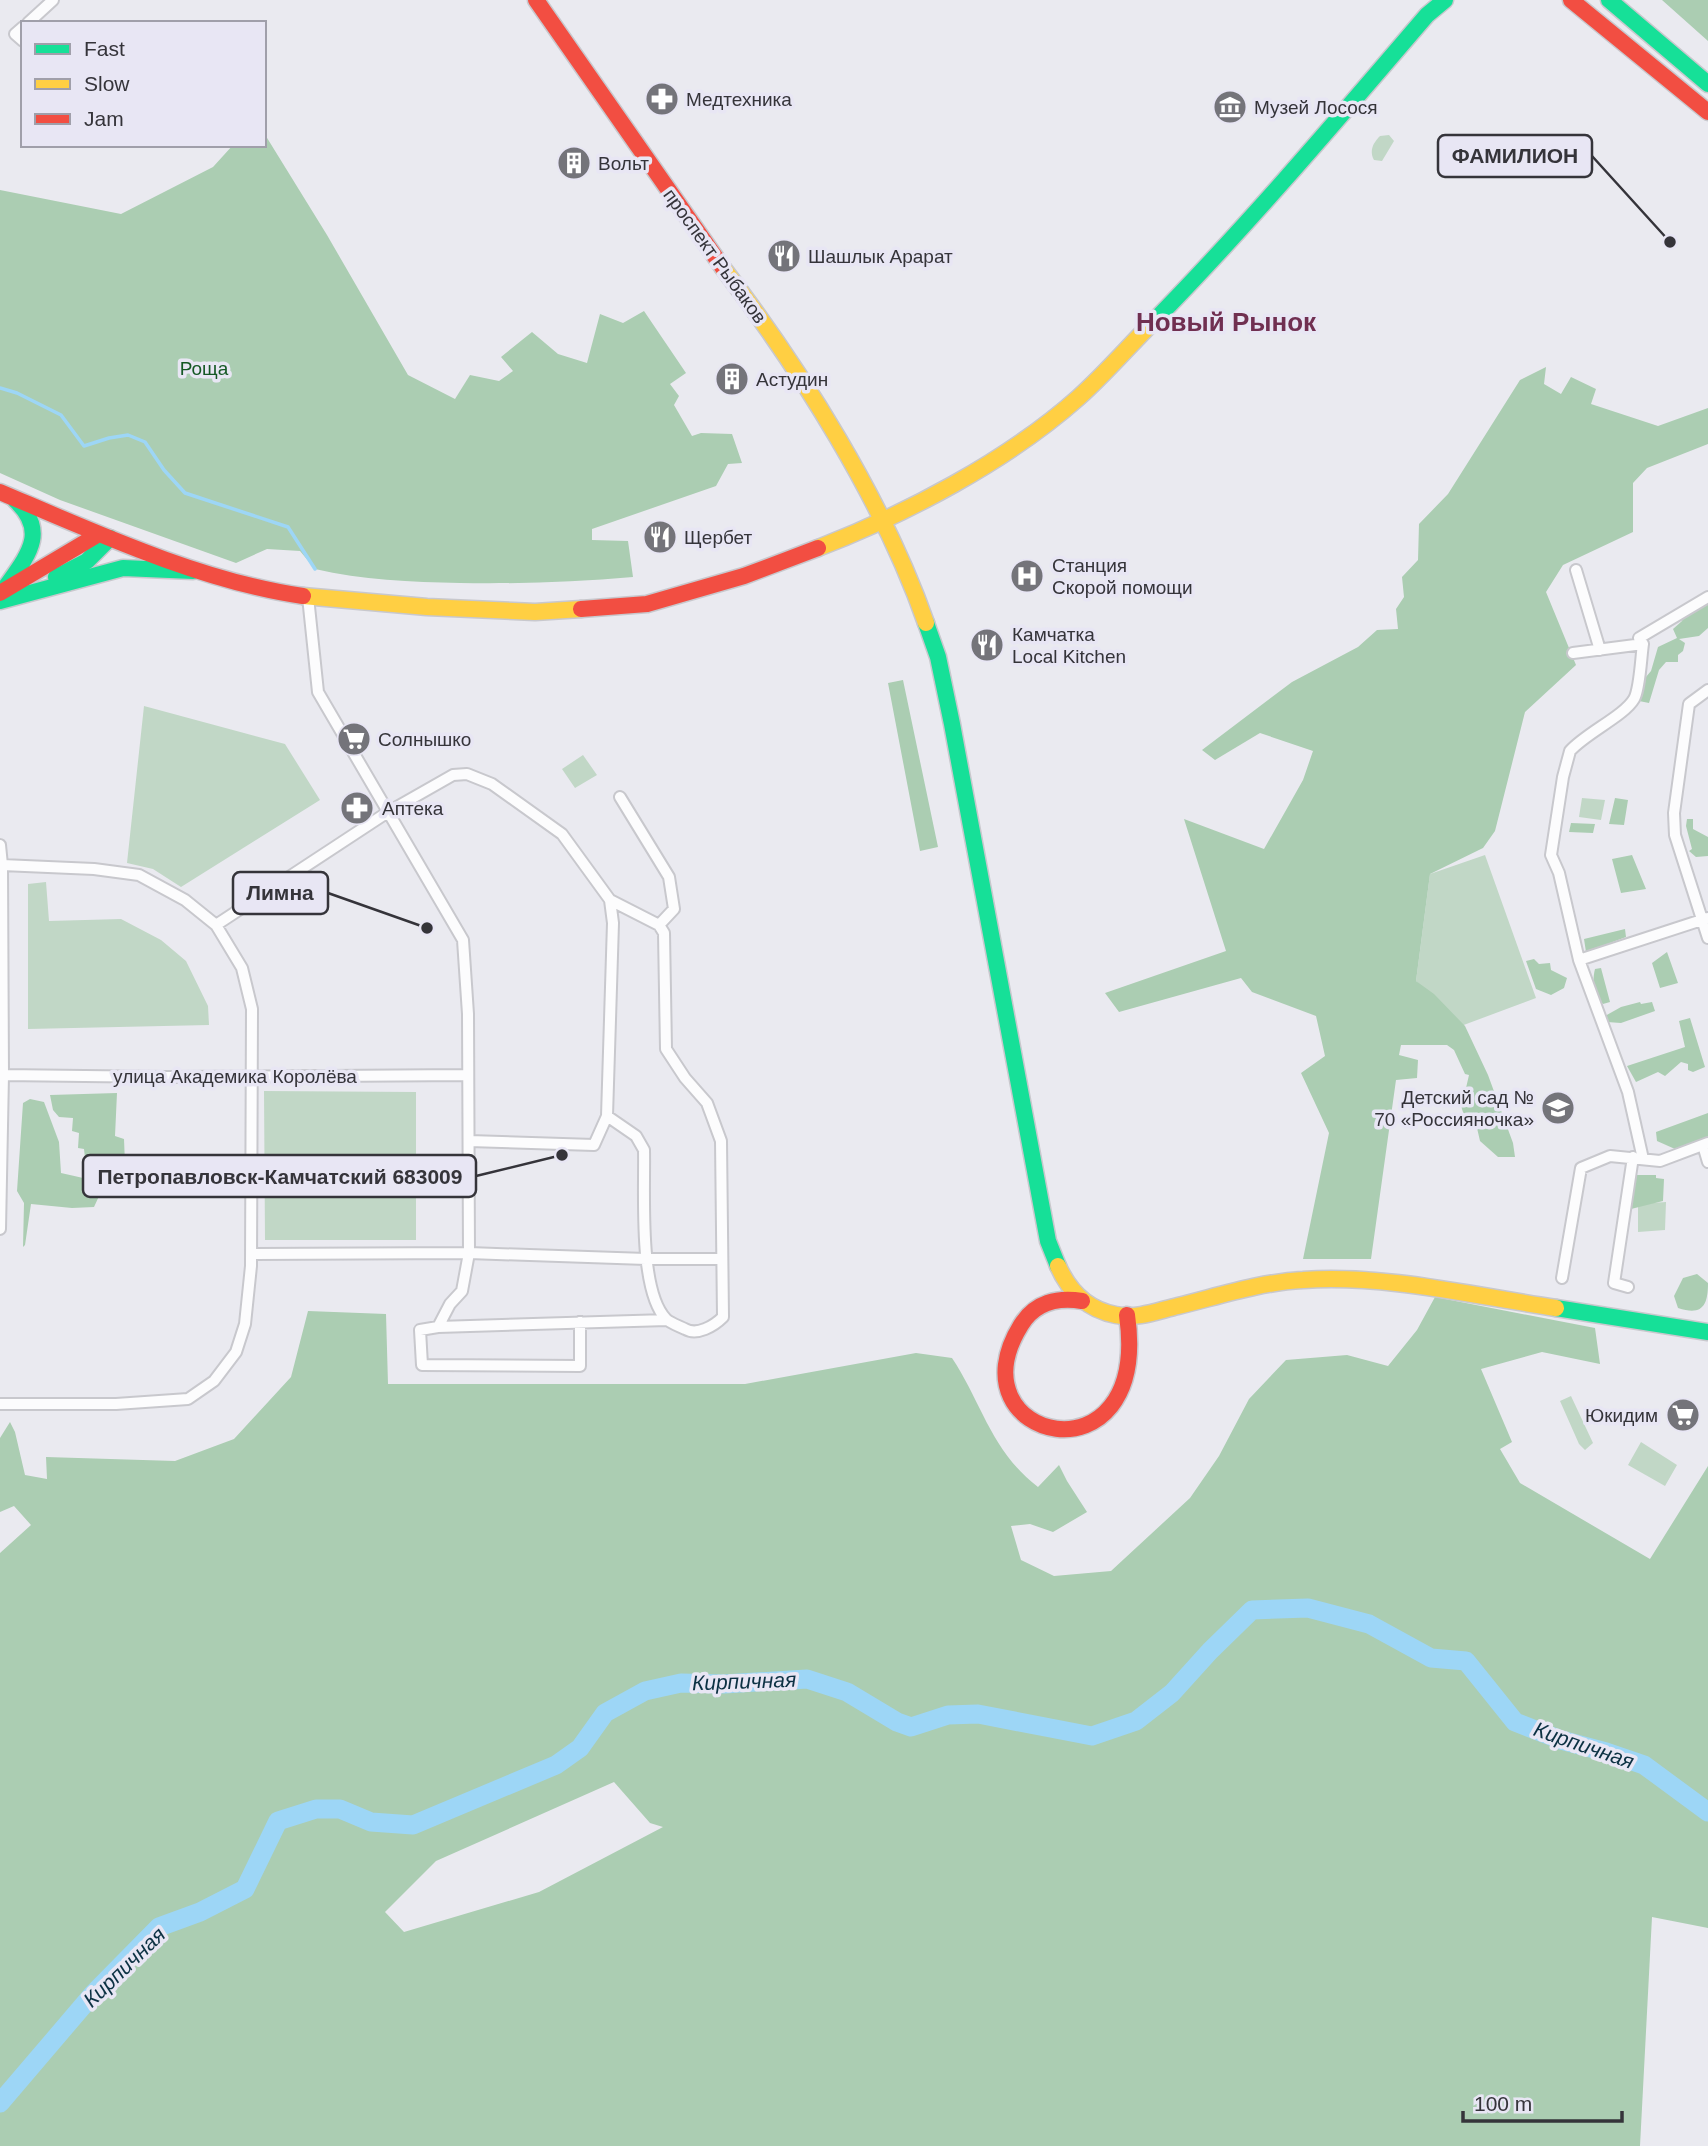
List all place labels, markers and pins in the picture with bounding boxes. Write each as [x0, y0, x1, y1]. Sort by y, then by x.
pharmacy icon: Медтехника [643, 80, 681, 118]
museum icon: Музей Лосося [1211, 88, 1249, 126]
place label: Медтехника [686, 89, 792, 110]
place label: Музей Лосося [1254, 97, 1378, 118]
callout: ФАМИЛИОН [1438, 135, 1592, 177]
building icon: Вольт [555, 144, 593, 182]
place label: Вольт [598, 153, 649, 174]
restaurant icon: Шашлык Арарат [765, 237, 803, 275]
place label: Шашлык Арарат [808, 246, 953, 267]
building icon: Астудин [713, 360, 751, 398]
place label: Астудин [756, 369, 828, 390]
restaurant icon: Щербет [641, 518, 679, 556]
place label: Щербет [684, 527, 753, 548]
place label: Станция Скорой помощи [1052, 555, 1193, 598]
hospital icon: Станция Скорой помощи [1008, 557, 1046, 595]
place label: Камчатка Local Kitchen [1012, 624, 1126, 667]
restaurant icon: Камчатка Local Kitchen [968, 626, 1006, 664]
supermarket icon: Солнышко [335, 720, 373, 758]
place label: Солнышко [378, 729, 471, 750]
pharmacy icon: Аптека [338, 789, 376, 827]
place label: Аптека [382, 798, 444, 819]
callout: Лимна [233, 872, 328, 914]
place label: Детский сад № 70 «Россияночка» [1374, 1087, 1534, 1130]
school or university icon: Детский сад № 70 «Россияночка» [1539, 1089, 1577, 1127]
callout: Петропавловск-Камчатский 683009 [83, 1155, 476, 1197]
supermarket icon: Юкидим [1664, 1396, 1702, 1434]
place label: Юкидим [1585, 1405, 1658, 1426]

